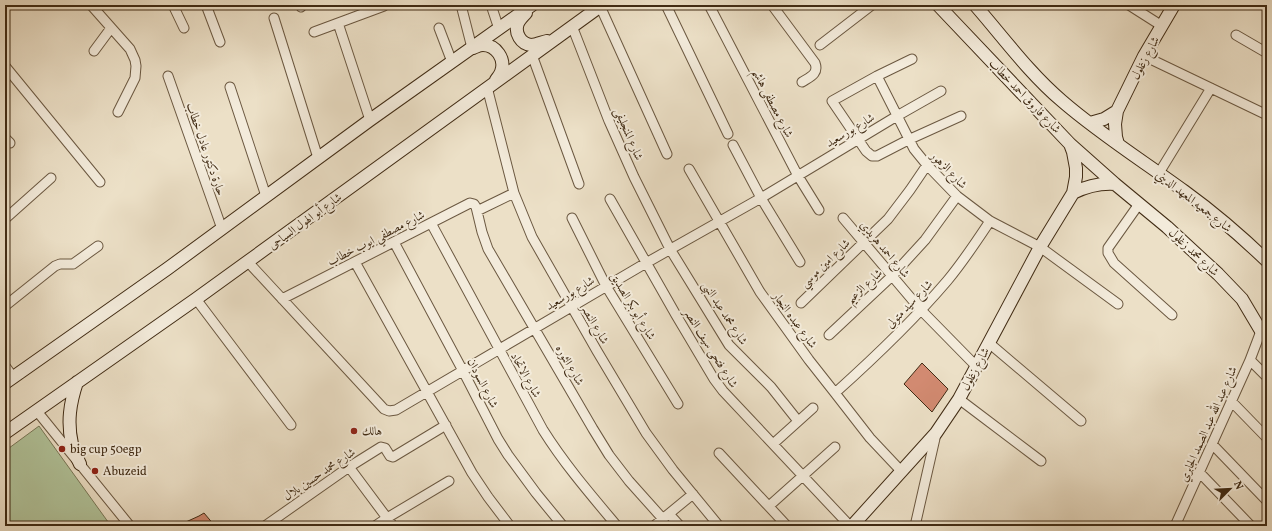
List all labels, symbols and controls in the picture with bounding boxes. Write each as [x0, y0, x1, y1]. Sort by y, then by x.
street label: شارع زغلول [1128, 34, 1166, 84]
street label: شارع فاروق احمد خطاب [983, 56, 1064, 139]
street label: شارع مصطفى هاشم [745, 66, 796, 142]
street label: حارة دكتور عادل خطاب [182, 101, 229, 198]
street label: شارع المنجليفى [608, 106, 646, 164]
street label: شارع بورسعيد [823, 110, 879, 153]
street label: شارع الزهور [924, 148, 970, 194]
street label: شارع جمعيه المعهد الديني [1151, 167, 1235, 238]
street label: شارع أبو الهول السياحى [265, 189, 347, 256]
street label: شارع مصطفي ايوب خطاب [325, 207, 429, 273]
street label: شارع احمد هريدي [854, 218, 913, 283]
street label: شارع محمد زغلول [1163, 225, 1222, 282]
street label: شارع امين موسي [797, 236, 856, 293]
street label: شارع الزعيم [843, 266, 889, 310]
street label: شارع أبو بكر الصديق [604, 269, 660, 344]
street label: شارع بورسعيد [543, 273, 599, 316]
street label: شارع سيد متولى [883, 277, 938, 334]
street label: شارع محمد عبد النبى [696, 279, 751, 350]
street label: شارع عبده النجار [766, 288, 820, 353]
street label: شارع النصر [574, 300, 612, 349]
street label: شارع فتحى سيف النصر [676, 304, 741, 393]
street label: شارع الثوره [549, 342, 587, 390]
street label: شارع زغلول [958, 345, 996, 395]
street label: شارع الاتحاد [504, 350, 544, 402]
street label: شارع السودان [461, 356, 502, 412]
street label: شارع عبد الله عبد الصمد الجابري [1173, 363, 1244, 486]
place label: هالك [362, 424, 382, 440]
marker: هالك [349, 426, 359, 436]
place label: big cup 50egp [70, 442, 142, 458]
marker: big cup 50egp [57, 444, 67, 454]
street label: شارع محمد حسين بلال [280, 445, 360, 507]
place label: Abuzeid [103, 464, 147, 480]
marker: Abuzeid [90, 466, 100, 476]
north arrow [1210, 469, 1250, 509]
text: N [1229, 479, 1246, 492]

